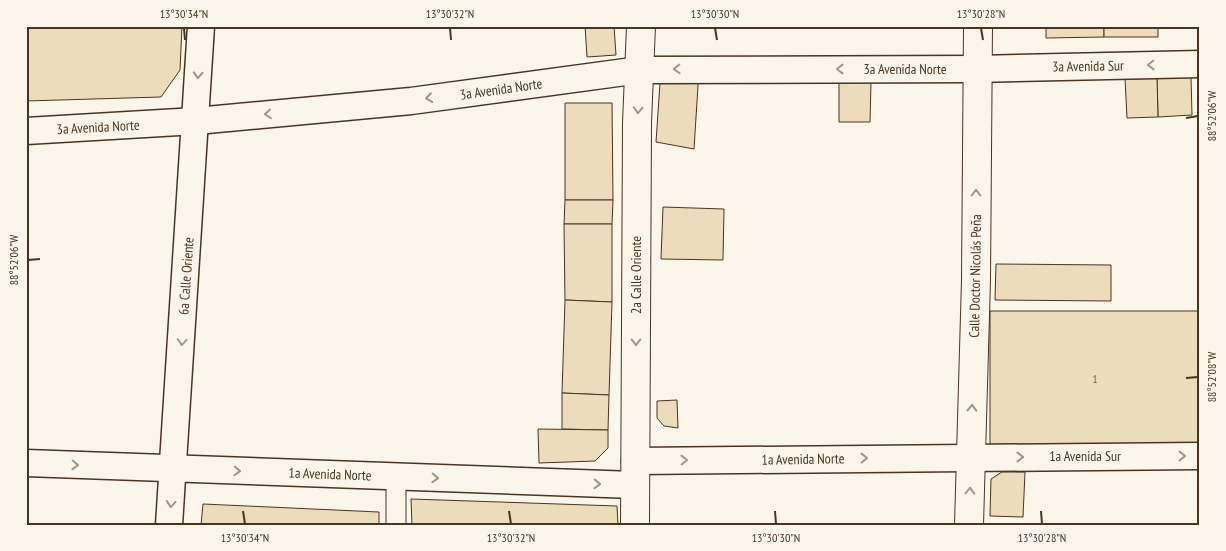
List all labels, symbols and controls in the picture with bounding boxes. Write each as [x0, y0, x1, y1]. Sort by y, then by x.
text: 13°30'34"N [160, 6, 208, 21]
text: 13°30'32"N [426, 6, 474, 21]
text: 13°30'30"N [691, 6, 739, 21]
text: 13°30'28"N [957, 6, 1005, 21]
street label: 3a Avenida Sur [1052, 56, 1124, 76]
street label: 3a Avenida Norte [864, 60, 947, 78]
one-way arrow [1147, 60, 1154, 70]
one-way arrow [673, 64, 681, 74]
one-way arrow [836, 64, 844, 74]
one-way arrow [193, 71, 204, 79]
street label: 3a Avenida Norte [459, 74, 544, 104]
text: 88°52'06"W [1204, 91, 1219, 141]
one-way arrow [425, 92, 433, 103]
one-way arrow [632, 106, 643, 114]
one-way arrow [263, 108, 271, 119]
street label: 3a Avenida Norte [56, 116, 140, 138]
one-way arrow [971, 189, 981, 196]
street label: Calle Doctor Nicolás Peña [965, 214, 985, 338]
text: 88°52'06"W [6, 235, 21, 285]
street label: 6a Calle Oriente [174, 236, 198, 316]
street label: 2a Calle Oriente [627, 236, 645, 314]
one-way arrow [177, 338, 188, 346]
one-way arrow [631, 339, 641, 347]
text: 88°52'08"W [1204, 352, 1219, 402]
house number: 1 [1093, 372, 1098, 386]
one-way arrow [967, 404, 978, 412]
street label: 1a Avenida Sur [1049, 447, 1121, 465]
street label: 1a Avenida Norte [761, 449, 845, 469]
one-way arrow [1179, 451, 1187, 461]
one-way arrow [1016, 452, 1024, 462]
one-way arrow [860, 453, 868, 463]
one-way arrow [680, 455, 688, 465]
one-way arrow [72, 460, 79, 470]
street label: 1a Avenida Norte [288, 464, 372, 484]
one-way arrow [234, 466, 242, 476]
one-way arrow [431, 472, 439, 483]
one-way arrow [594, 479, 601, 489]
one-way arrow [965, 486, 975, 494]
one-way arrow [166, 500, 177, 508]
text: 13°30'34"N [221, 530, 269, 545]
text: 13°30'32"N [487, 530, 535, 545]
text: 13°30'30"N [752, 530, 800, 545]
text: 13°30'28"N [1018, 530, 1066, 545]

